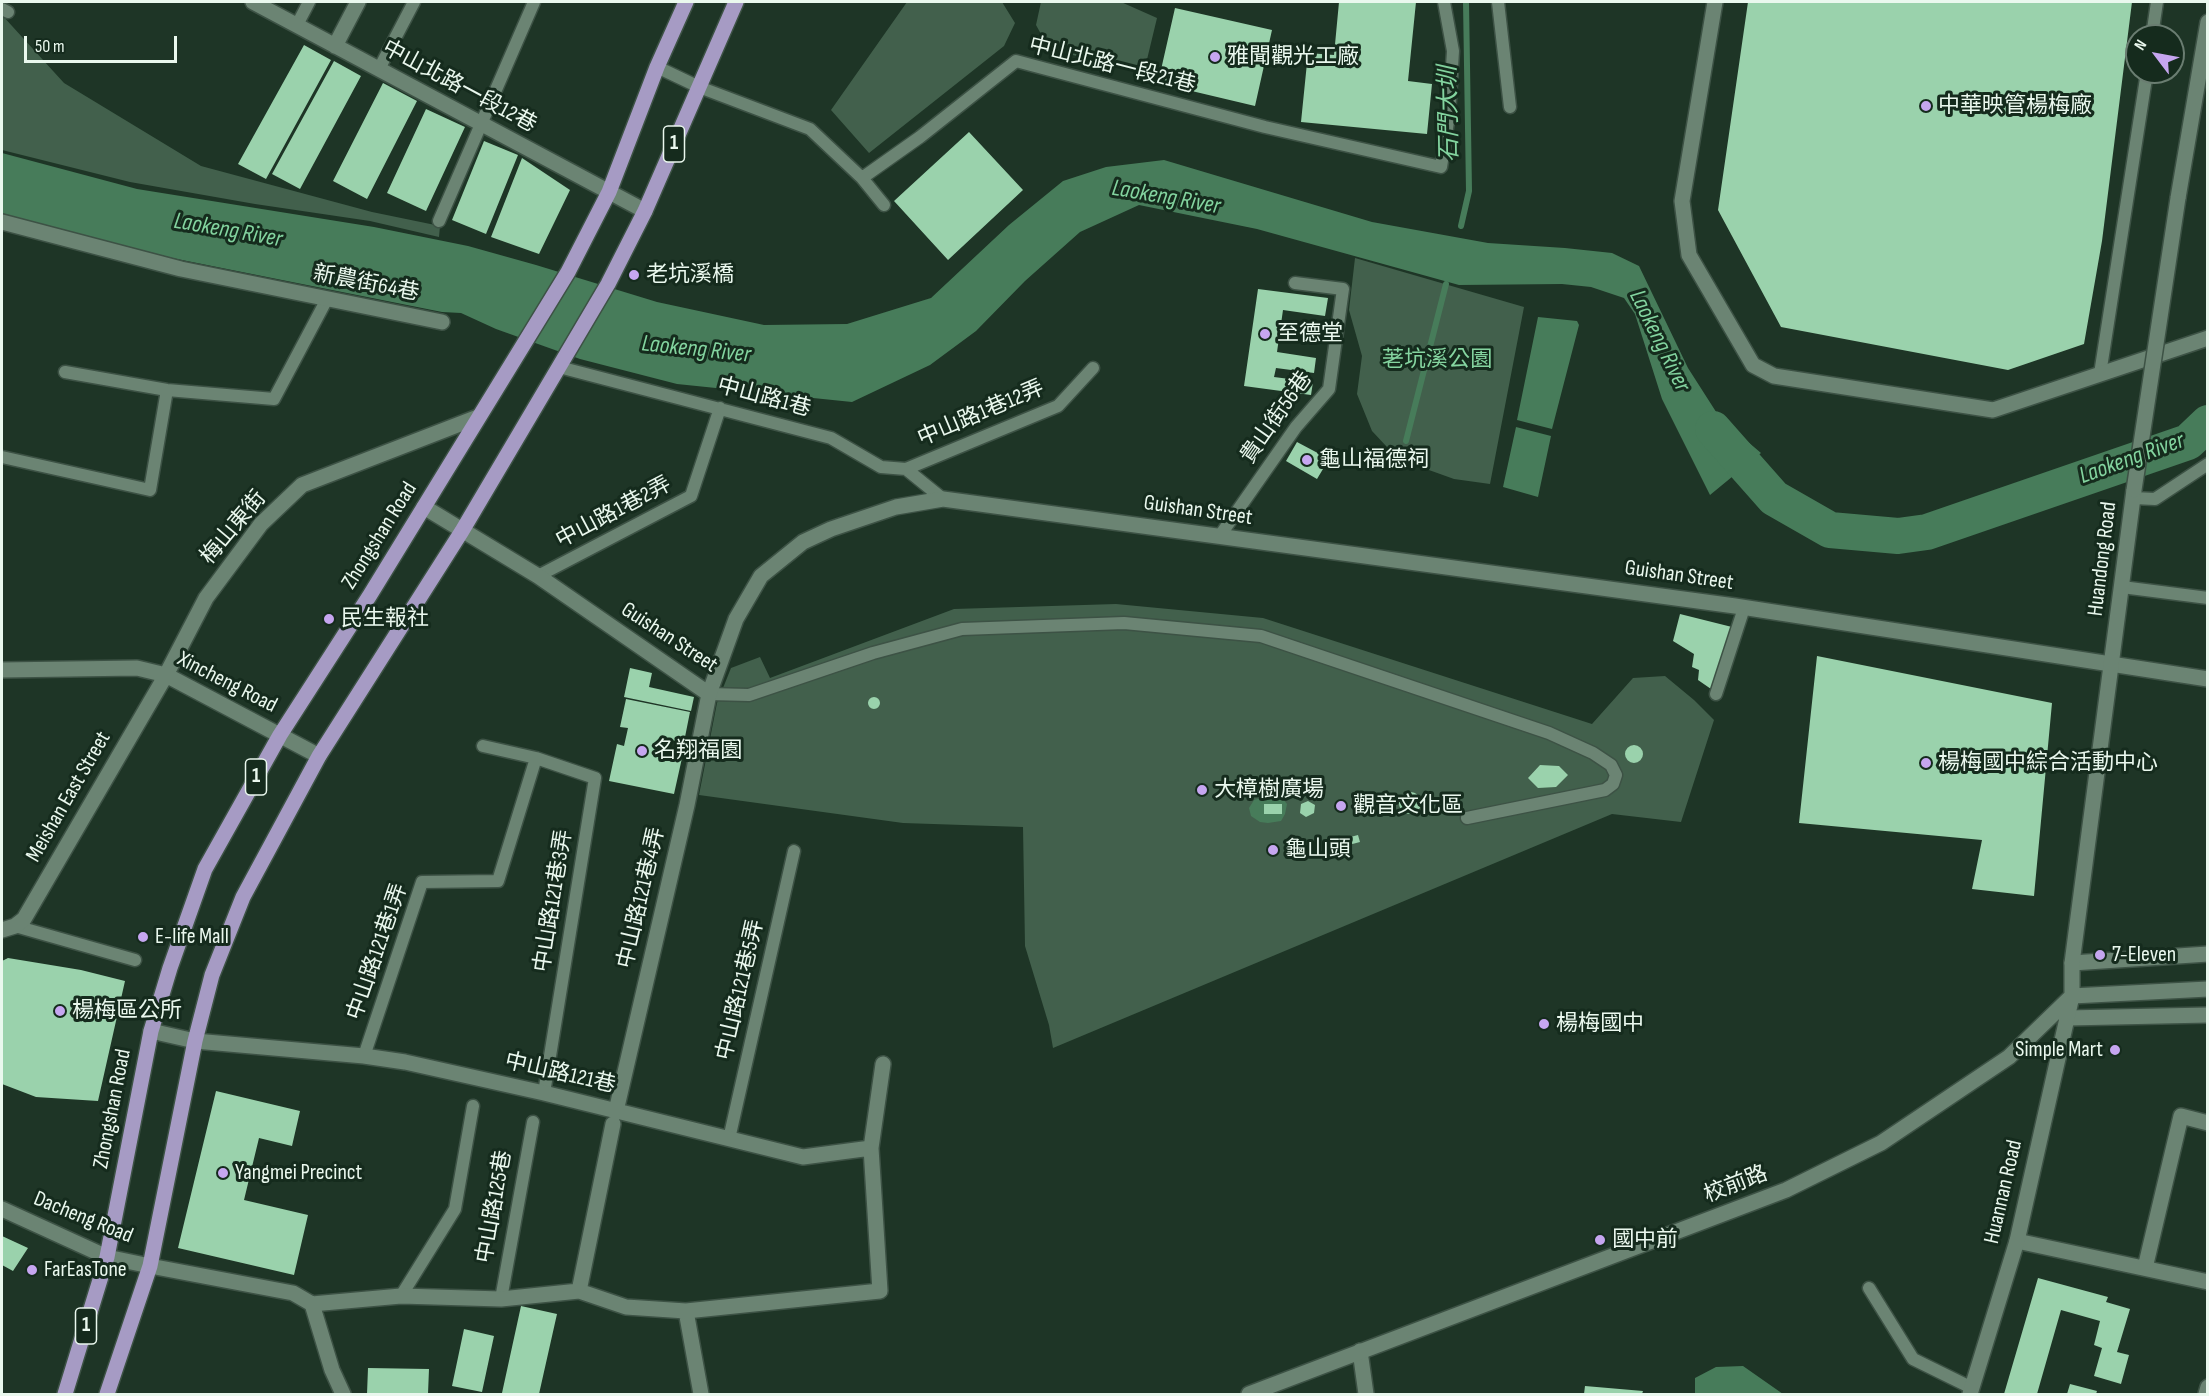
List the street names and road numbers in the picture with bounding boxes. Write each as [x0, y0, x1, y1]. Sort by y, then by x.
street label: 中山北路一段21巷 [1026, 33, 1198, 99]
street label: 中山北路一段12巷 [377, 35, 541, 139]
road number: 1 [664, 126, 684, 162]
street label: 新農街64巷 [311, 261, 421, 307]
street label: 貴山街56巷 [1236, 367, 1318, 469]
street label: 中山路1巷 [714, 373, 814, 423]
street label: 中山路1巷12弄 [914, 376, 1048, 452]
street label: 中山路1巷2弄 [552, 472, 676, 554]
street label: Zhongshan Road [337, 478, 423, 594]
street label: 梅山東街 [196, 486, 272, 570]
street label: Guishan Street [1142, 490, 1254, 532]
street label: Huandong Road [2083, 500, 2123, 618]
street label: Guishan Street [1623, 555, 1735, 597]
street label: Guishan Street [616, 597, 722, 679]
street label: Xincheng Road [173, 647, 281, 719]
street label: Meishan East Street [21, 727, 117, 867]
road number: 1 [246, 759, 266, 795]
street label: 中山路121巷4弄 [613, 825, 671, 971]
street label: 中山路121巷3弄 [530, 828, 578, 974]
street label: 中山路121巷1弄 [342, 880, 414, 1024]
street label: 中山路121巷5弄 [712, 917, 770, 1063]
street label: Zhongshan Road [88, 1047, 138, 1171]
street label: 中山路121巷 [502, 1048, 618, 1100]
street label: Huannan Road [1979, 1138, 2029, 1246]
street label: 中山路125巷 [472, 1149, 518, 1265]
street label: 校前路 [1700, 1161, 1772, 1209]
street label: Dacheng Road [30, 1186, 136, 1250]
road number: 1 [76, 1308, 97, 1344]

